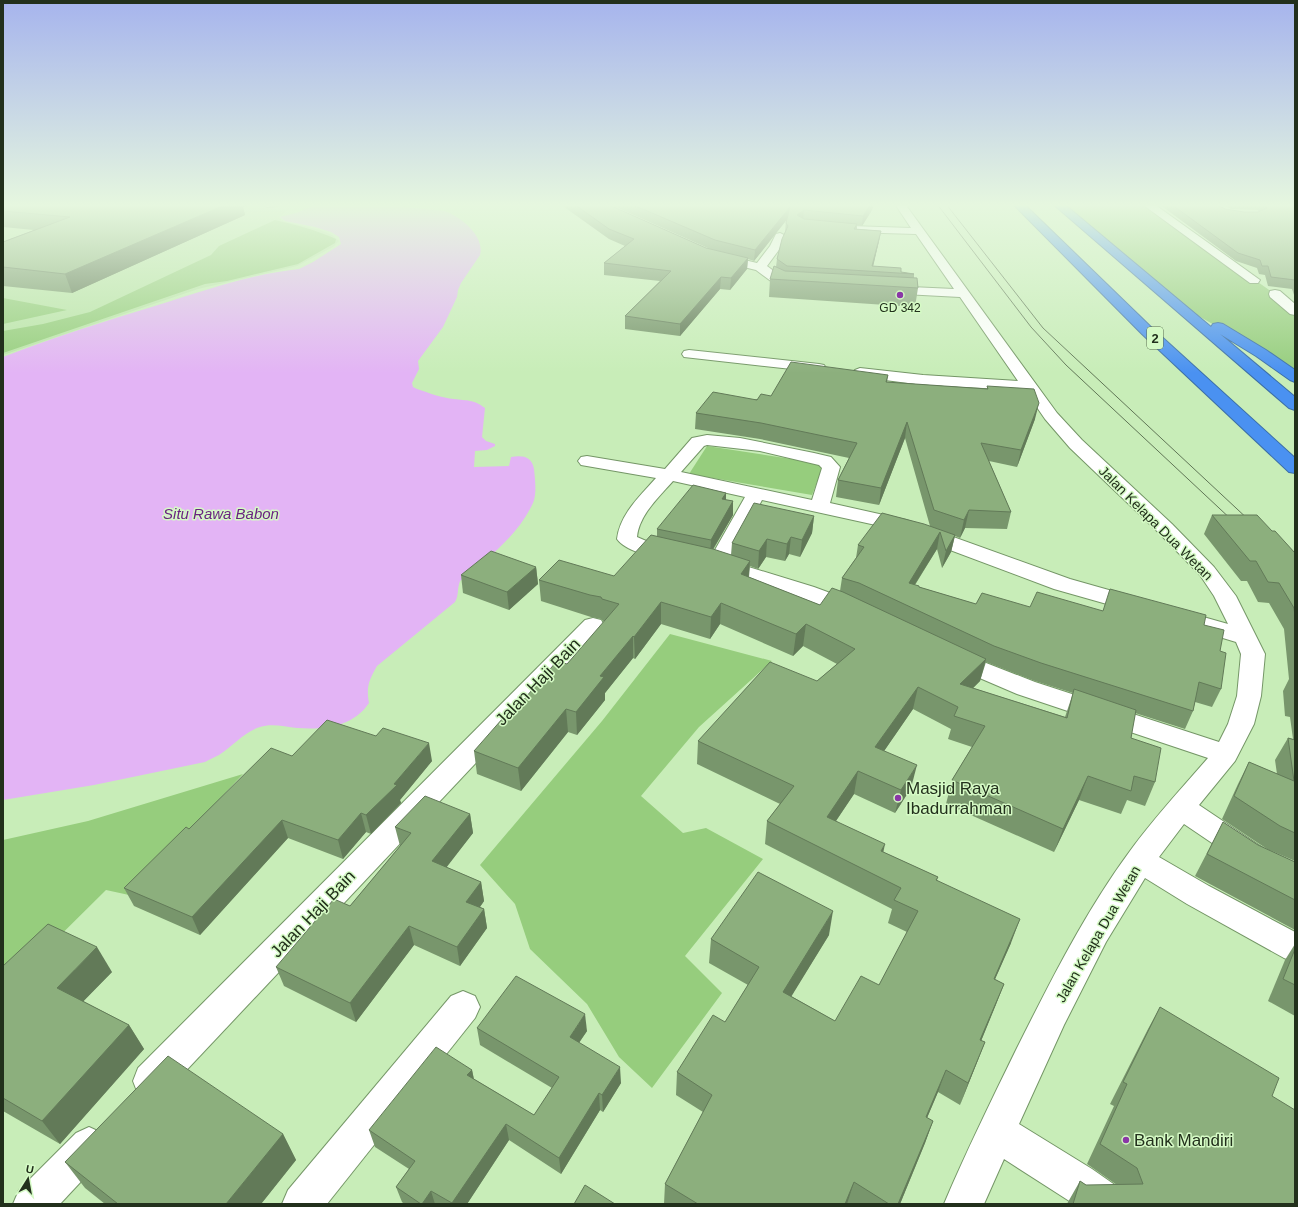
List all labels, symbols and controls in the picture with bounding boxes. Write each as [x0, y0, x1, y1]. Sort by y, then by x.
marker: GD 342 [895, 290, 905, 300]
place label: GD 342 [879, 301, 921, 315]
road number: 2 [1147, 327, 1163, 349]
street label: Jalan Kelapa Dua Wetan [1096, 463, 1216, 583]
water label: Situ Rawa Babon [163, 505, 279, 522]
street label: Jalan Haji Bain [492, 635, 584, 729]
place label: Masjid Raya Ibadurrahman [906, 779, 1012, 818]
marker: Masjid Raya Ibadurrahman [893, 793, 903, 803]
street label: Jalan Kelapa Dua Wetan [1052, 863, 1144, 1005]
street label: Jalan Haji Bain [267, 867, 359, 961]
place label: Bank Mandiri [1134, 1131, 1233, 1150]
marker: Bank Mandiri [1121, 1135, 1131, 1145]
north arrow [8, 1159, 48, 1199]
text: U [25, 1163, 35, 1176]

